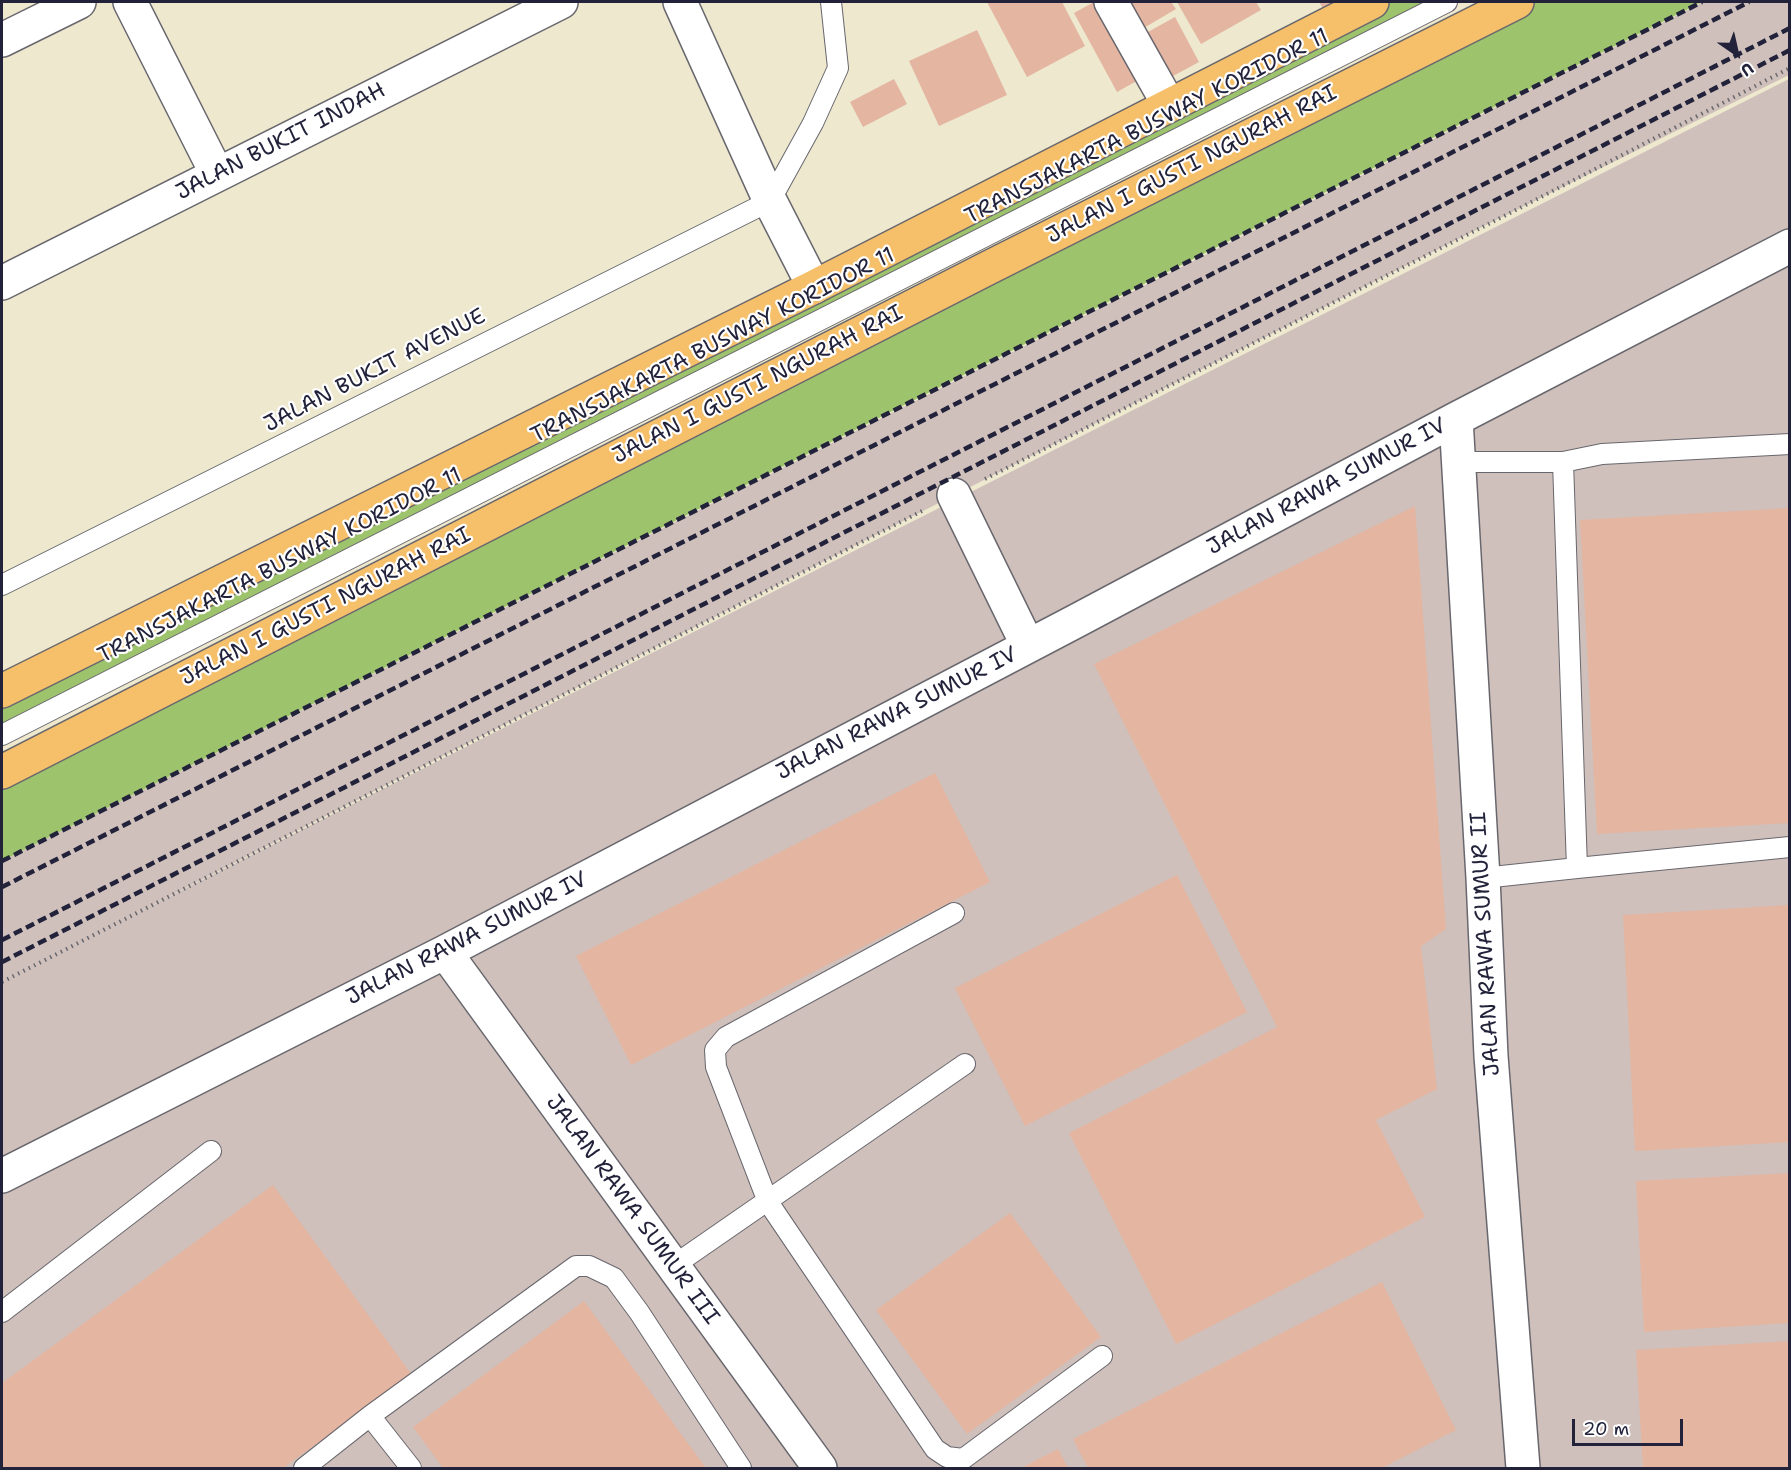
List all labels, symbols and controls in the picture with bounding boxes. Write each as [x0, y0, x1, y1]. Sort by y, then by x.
street label: TRANSJAKARTA BUSWAY KORIDOR 11 [961, 23, 1333, 231]
north arrow [1707, 24, 1767, 84]
text: U [1737, 58, 1758, 81]
street label: JALAN BUKIT INDAH [172, 78, 390, 206]
street label: JALAN I GUSTI NGURAH RAI [1043, 80, 1341, 250]
street label: TRANSJAKARTA BUSWAY KORIDOR 11 [527, 242, 899, 450]
street label: JALAN I GUSTI NGURAH RAI [609, 300, 907, 470]
street label: JALAN BUKIT AVENUE [260, 304, 490, 438]
street label: JALAN RAWA SUMUR IV [1203, 413, 1451, 561]
street label: TRANSJAKARTA BUSWAY KORIDOR 11 [94, 462, 466, 670]
street label: JALAN I GUSTI NGURAH RAI [177, 522, 475, 692]
street label: JALAN RAWA SUMUR IV [772, 642, 1022, 786]
street label: JALAN RAWA SUMUR II [1466, 811, 1506, 1077]
street label: JALAN RAWA SUMUR IV [342, 867, 592, 1011]
street label: JALAN RAWA SUMUR III [540, 1090, 724, 1330]
scale bar [1575, 1407, 1686, 1445]
text: 20 m [1583, 1417, 1629, 1441]

